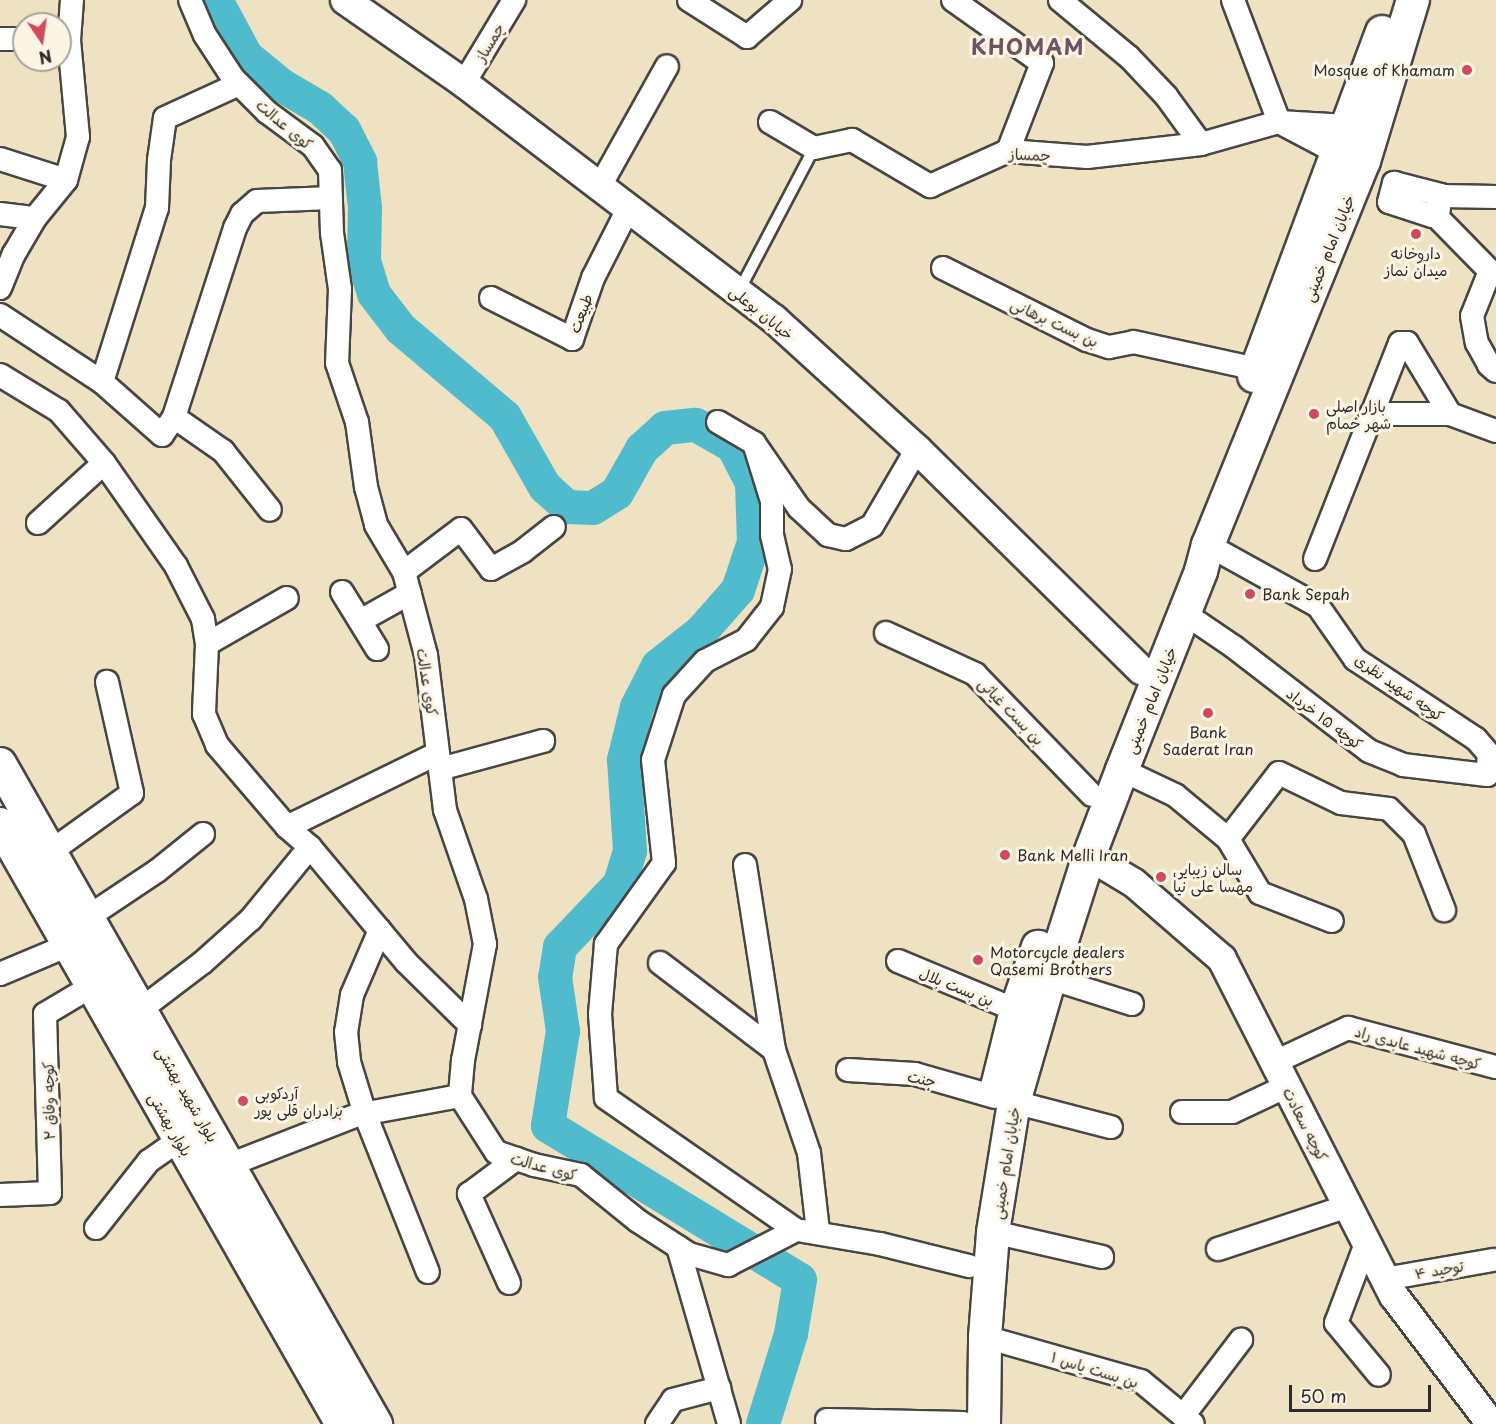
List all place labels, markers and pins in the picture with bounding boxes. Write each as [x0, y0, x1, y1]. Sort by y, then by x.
place label: Mosque of Khamam [1312, 61, 1455, 79]
marker: Mosque of Khamam [1460, 63, 1474, 77]
marker: داروخانه میدان نماز [1409, 227, 1423, 241]
place label: داروخانه میدان نماز [1385, 243, 1447, 278]
place label: بازار اصلی شهر خمام [1326, 396, 1391, 431]
marker: بازار اصلی شهر خمام [1307, 407, 1321, 421]
place label: Bank Sepah [1262, 585, 1349, 603]
marker: Bank Sepah [1243, 587, 1257, 601]
marker: Bank Saderat Iran [1201, 706, 1215, 720]
place label: Bank Saderat Iran [1162, 722, 1254, 757]
place label: Bank Melli Iran [1017, 846, 1128, 864]
marker: Bank Melli Iran [998, 848, 1012, 862]
place label: سالن زیبایی مهسا علی نیا [1173, 859, 1253, 894]
marker: سالن زیبایی مهسا علی نیا [1154, 870, 1168, 884]
place label: Motorcycle dealers Qasemi Brothers [990, 942, 1127, 977]
marker: Motorcycle dealers Qasemi Brothers [971, 953, 985, 967]
place label: آردکوبی برادران قلی پور [255, 1083, 343, 1118]
marker: آردکوبی برادران قلی پور [236, 1094, 250, 1108]

